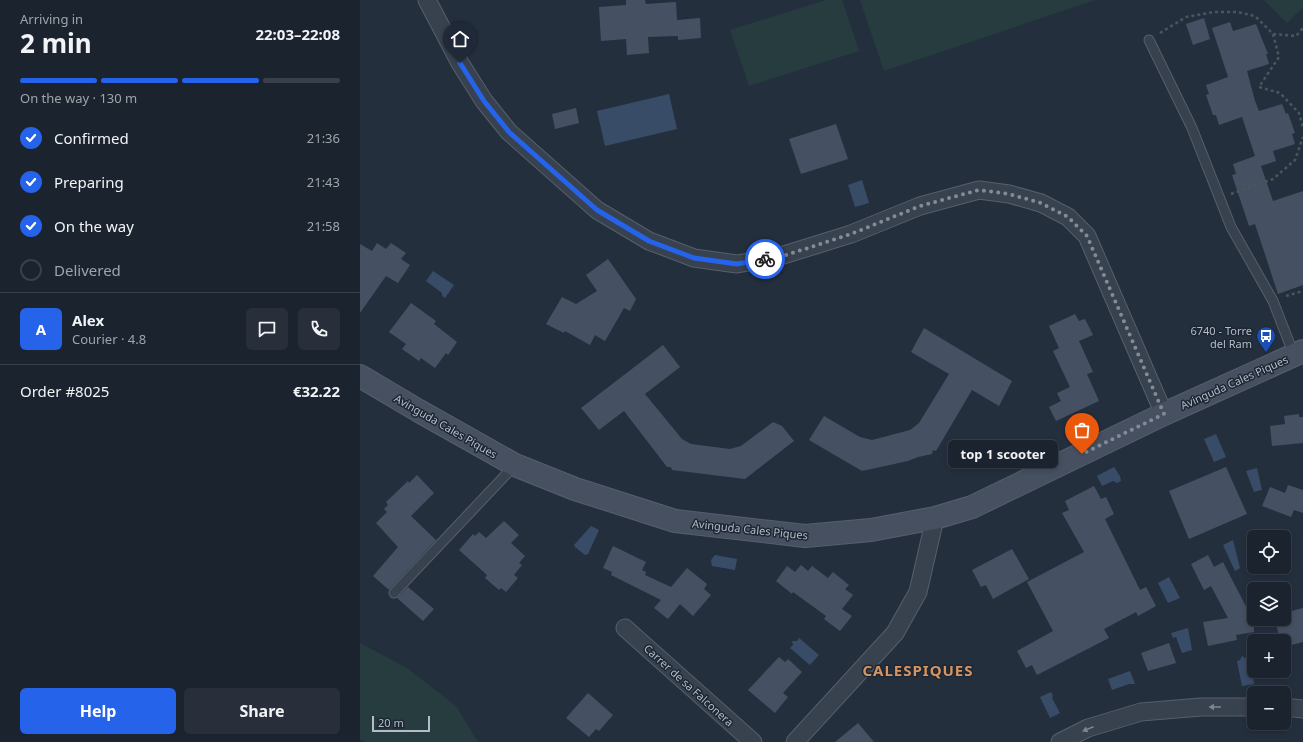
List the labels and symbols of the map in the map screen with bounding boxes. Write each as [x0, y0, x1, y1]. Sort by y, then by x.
pin [443, 22, 477, 63]
courier [745, 239, 785, 279]
place label: 6740 - Torre del Ram [1190, 323, 1252, 351]
bus stop icon: 6740 - Torre del Ram [1255, 325, 1277, 353]
street label: Avinguda Cales Piques [1178, 351, 1290, 413]
street label: Avinguda Cales Piques [392, 390, 500, 462]
pin [1065, 413, 1099, 454]
callout: top 1 scooter [948, 440, 1058, 468]
street label: Avinguda Cales Piques [691, 515, 809, 543]
street label: Carrer de sa Falconera [641, 641, 737, 729]
district label: CALESPIQUES [862, 660, 974, 680]
one-way arrow [1208, 704, 1221, 710]
scale bar [372, 714, 430, 733]
one-way arrow [1082, 726, 1093, 732]

